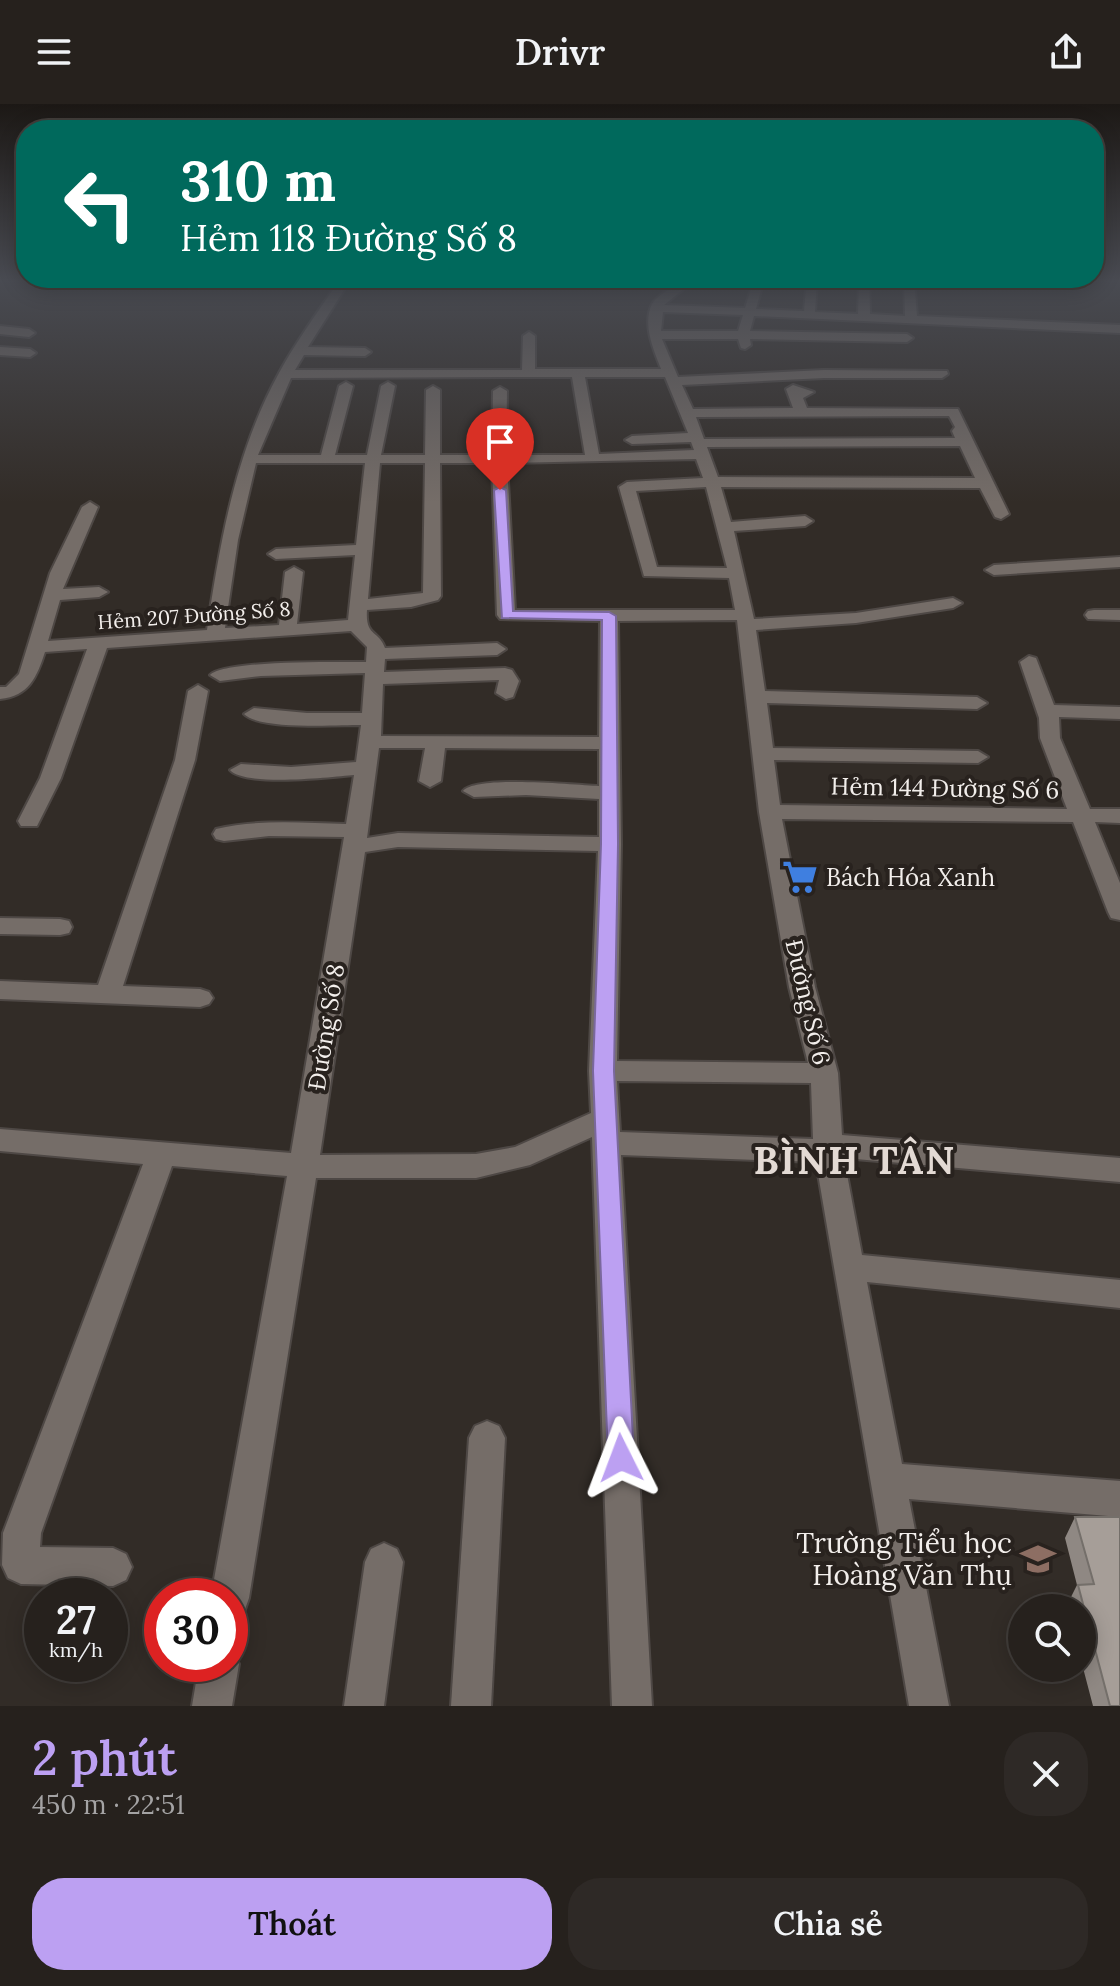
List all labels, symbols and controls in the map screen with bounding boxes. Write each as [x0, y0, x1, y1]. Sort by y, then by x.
text: Drivr [515, 29, 605, 75]
icon: menu [32, 30, 76, 74]
icon: share [1044, 30, 1088, 74]
text: 310 m [180, 145, 336, 216]
icon: left [48, 152, 152, 256]
text: Hẻm 118 Đường Số 8 [180, 215, 517, 261]
pin [466, 408, 534, 490]
icon: arrive [478, 420, 522, 464]
street label: Hẻm 207 Đường Số 8 [97, 596, 291, 634]
street label: Hẻm 144 Đường Số 6 [830, 771, 1060, 805]
supermarket icon: Bách Hóa Xanh [781, 858, 819, 896]
place label: Bách Hóa Xanh [826, 862, 995, 893]
street label: Đường Số 6 [778, 936, 838, 1068]
street label: Đường Số 8 [301, 961, 351, 1093]
district label: BÌNH TÂN [754, 1136, 956, 1184]
position arrow [579, 1416, 663, 1500]
place label: Trường Tiểu học Hoàng Văn Thụ [796, 1525, 1012, 1593]
school or university icon: Trường Tiểu học Hoàng Văn Thụ [1019, 1540, 1057, 1578]
speed limit sign: 30 [144, 1578, 248, 1682]
text: 27 [56, 1594, 96, 1645]
map controls [1008, 1594, 1096, 1682]
button: search [1008, 1594, 1096, 1682]
text: km/h [49, 1637, 103, 1662]
text: 2 phút [32, 1727, 177, 1788]
button: close [1004, 1732, 1088, 1816]
text: 450 m · 22:51 [32, 1788, 185, 1821]
button: Thoát [32, 1878, 552, 1970]
button: Chia sẻ [568, 1878, 1088, 1970]

